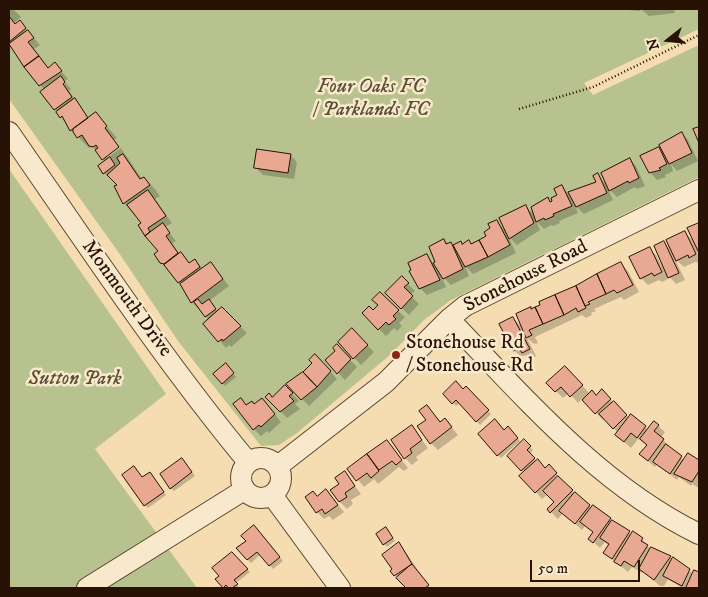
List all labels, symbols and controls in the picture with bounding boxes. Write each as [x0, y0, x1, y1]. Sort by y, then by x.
north arrow [643, 15, 693, 65]
text: N [643, 36, 664, 52]
park label: Four Oaks FC / Parklands FC [313, 76, 429, 123]
street label: Stonehouse Road [460, 235, 592, 319]
street label: Monmouth Drive [76, 236, 176, 362]
place label: Stonehouse Rd / Stonehouse Rd [406, 332, 533, 379]
marker: Stonehouse Rd / Stonehouse Rd [390, 349, 402, 361]
park label: Sutton Park [28, 368, 122, 392]
scale bar [533, 550, 643, 582]
text: 50 m [538, 559, 568, 578]

